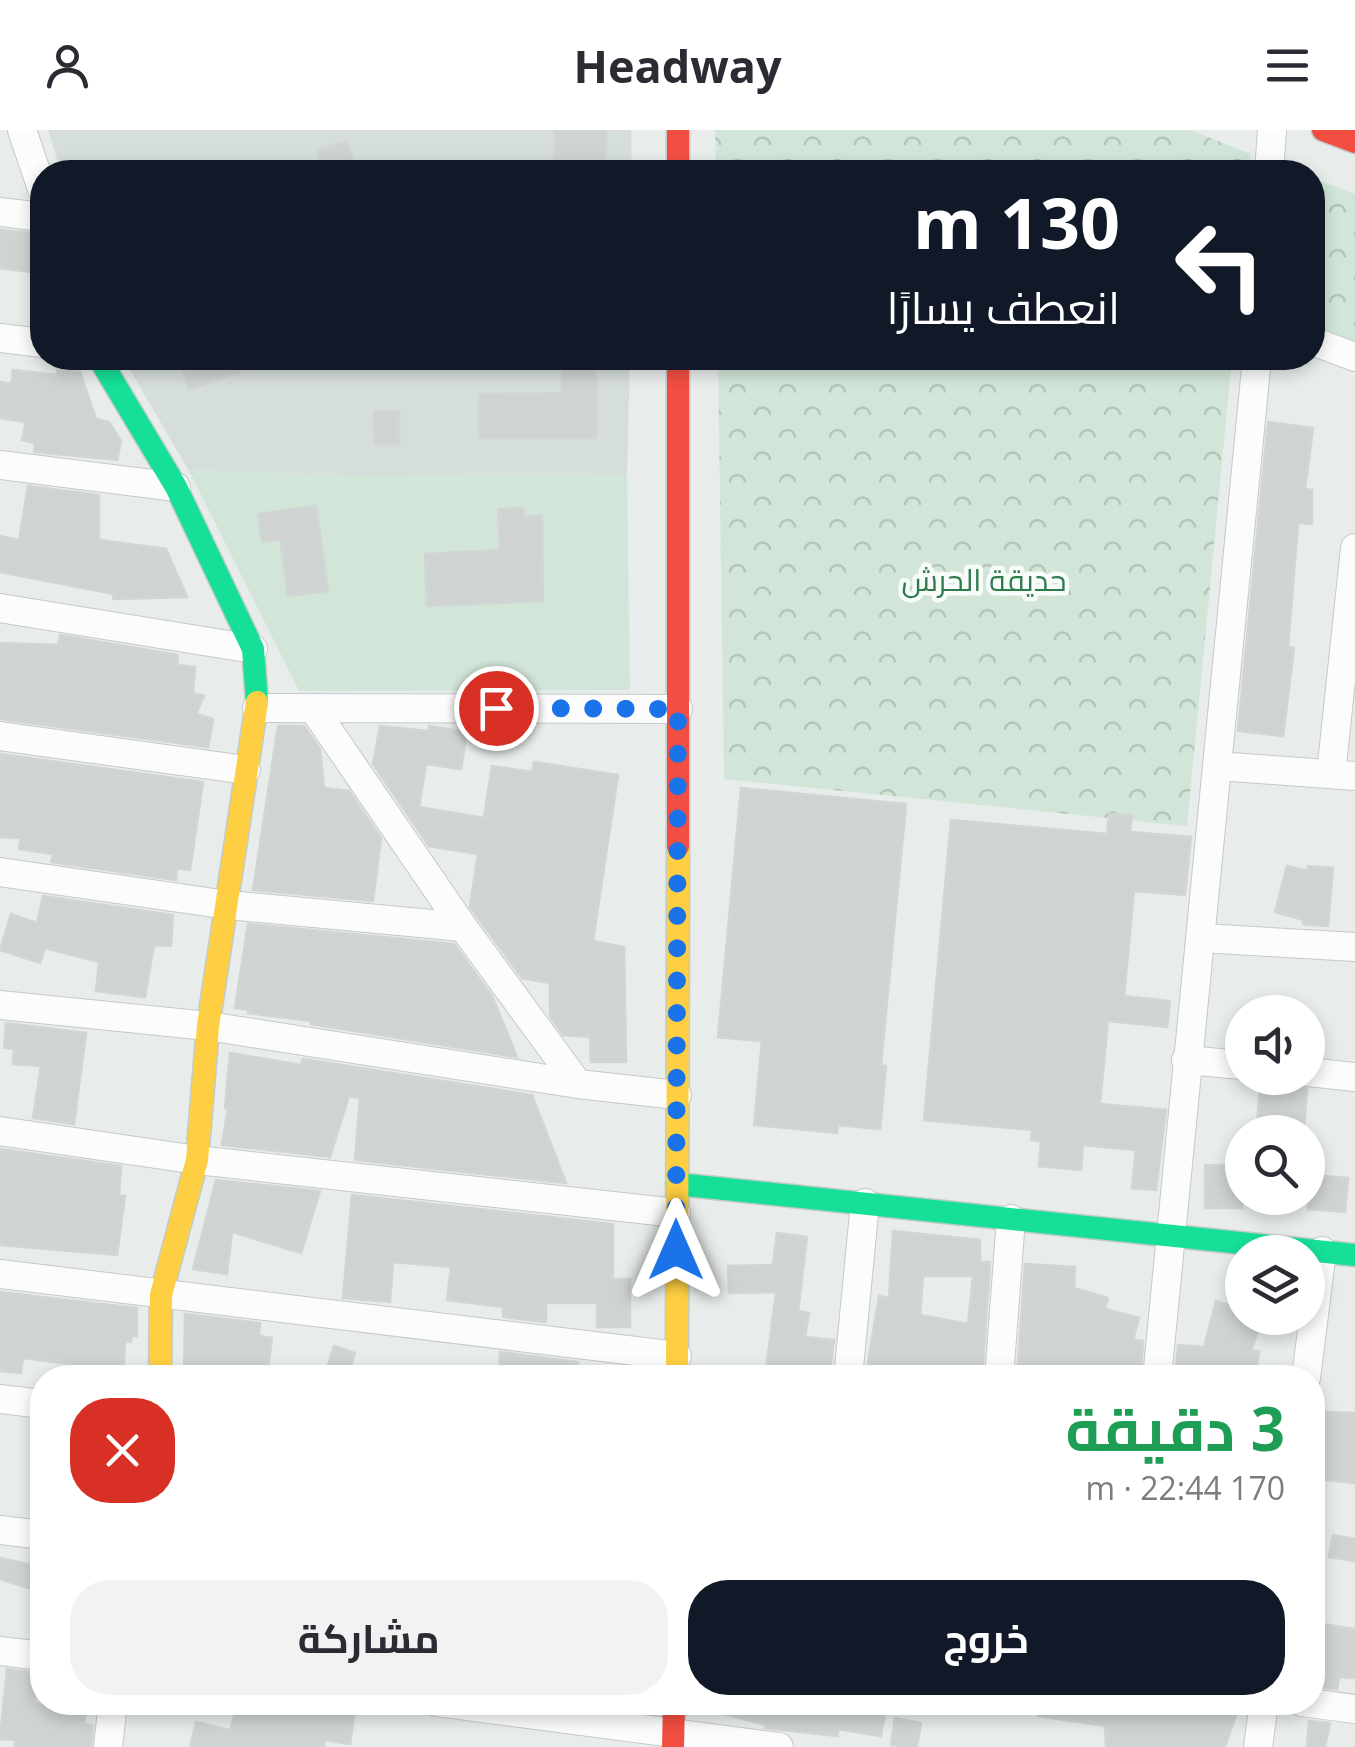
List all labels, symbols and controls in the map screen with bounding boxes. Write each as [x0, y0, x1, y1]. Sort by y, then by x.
text: Headway [574, 35, 782, 96]
icon: person [40, 38, 95, 93]
icon: menu [1260, 38, 1315, 93]
text: 130 m [913, 174, 1120, 270]
icon: left [1155, 200, 1285, 330]
text: انعطف يسارًا [886, 276, 1120, 337]
park label: حديقة الحرش [902, 559, 1066, 600]
pin [454, 666, 539, 751]
icon: arrive [469, 681, 524, 736]
map controls [1225, 995, 1325, 1335]
button: sound [1225, 995, 1325, 1095]
button: search [1225, 1115, 1325, 1215]
position arrow [624, 1198, 728, 1302]
button: layers [1225, 1235, 1325, 1335]
text: 3 دقيقة [1065, 1387, 1285, 1469]
button: close [70, 1398, 175, 1503]
text: 170 m · 22:44 [1086, 1466, 1285, 1509]
button: مشاركة [70, 1580, 668, 1695]
button: خروج [688, 1580, 1285, 1695]

